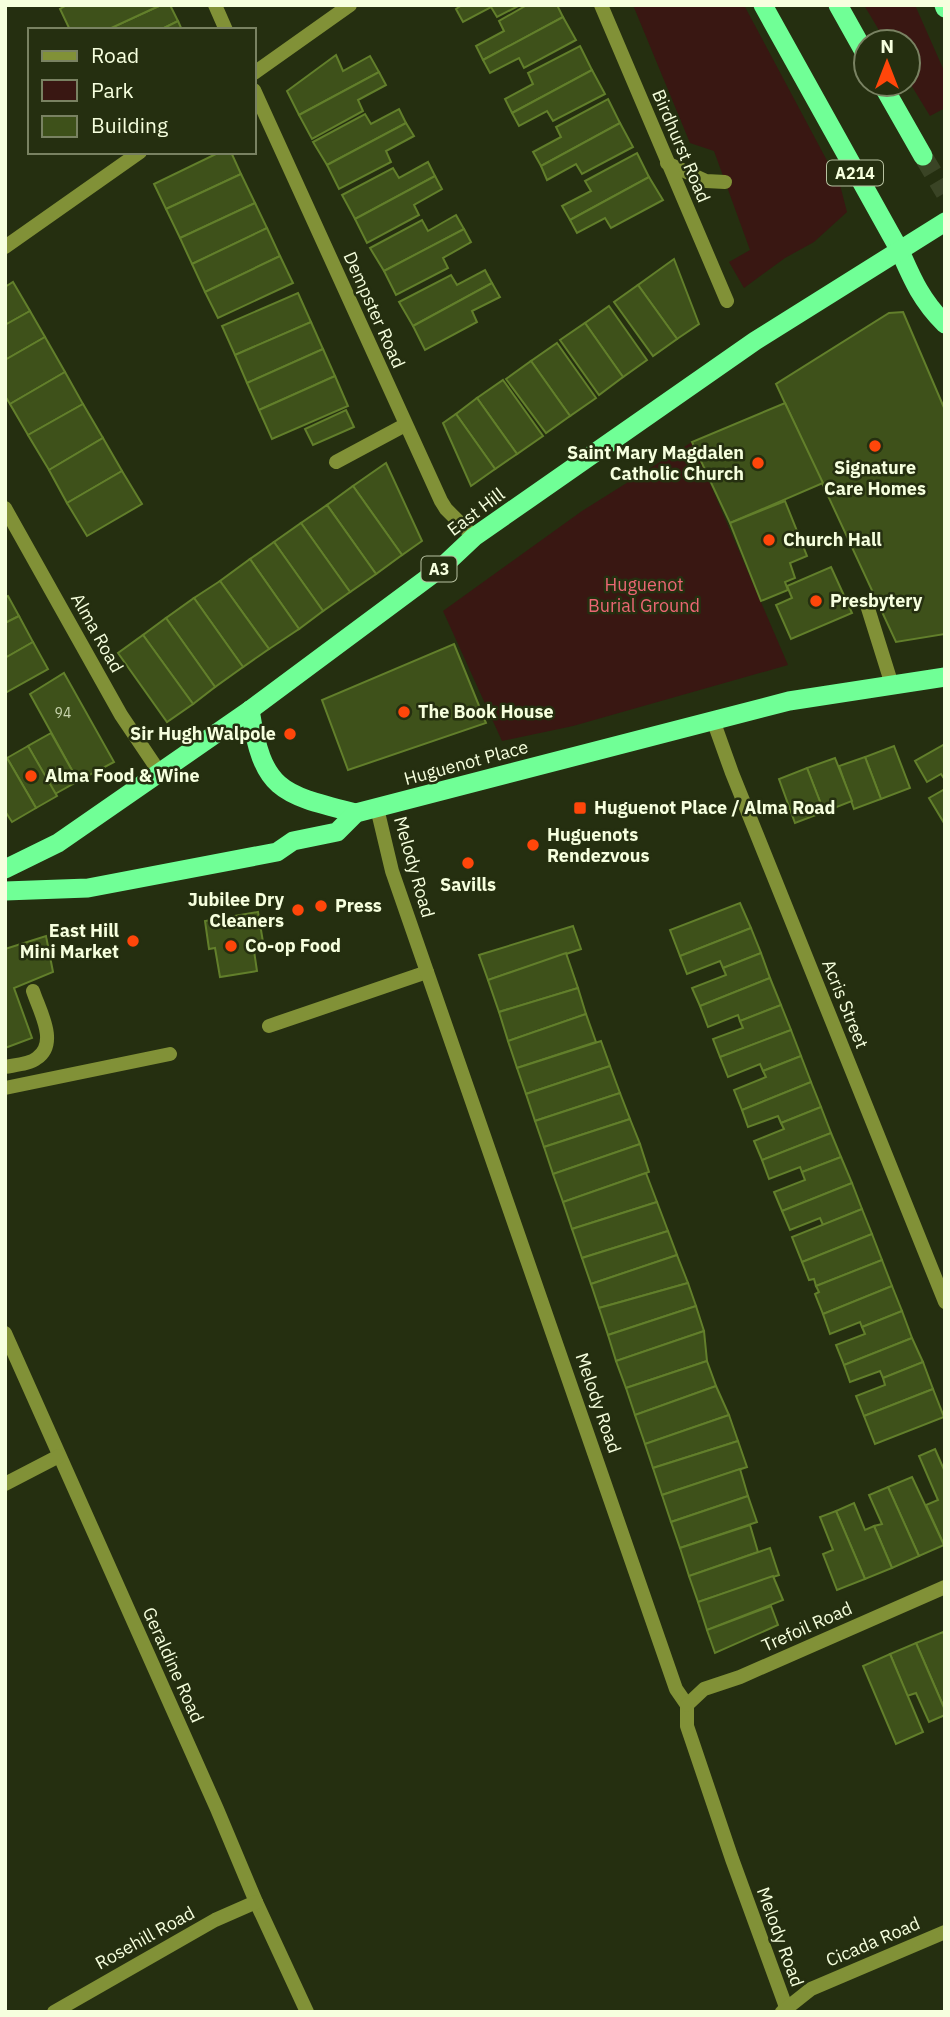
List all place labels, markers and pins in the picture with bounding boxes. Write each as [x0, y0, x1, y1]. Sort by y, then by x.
marker: Signature Care Homes [867, 438, 883, 454]
place label: Saint Mary Magdalen Catholic Church [567, 441, 744, 485]
marker: Saint Mary Magdalen Catholic Church [750, 455, 766, 471]
place label: Signature Care Homes [824, 456, 926, 500]
place label: Church Hall [783, 528, 882, 551]
marker: Church Hall [761, 532, 777, 548]
place label: Presbytery [830, 589, 923, 612]
marker: Presbytery [808, 593, 824, 609]
place label: The Book House [418, 700, 554, 723]
marker: The Book House [396, 704, 412, 720]
place label: Sir Hugh Walpole [130, 722, 276, 745]
marker: Sir Hugh Walpole [282, 726, 298, 742]
place label: Alma Food & Wine [45, 764, 200, 787]
marker: Alma Food & Wine [23, 768, 39, 784]
place label: Huguenot Place / Alma Road [594, 796, 836, 819]
marker: Huguenot Place / Alma Road [572, 800, 588, 816]
place label: Huguenots Rendezvous [547, 823, 650, 867]
marker: Huguenots Rendezvous [525, 837, 541, 853]
marker: Savills [460, 855, 476, 871]
place label: Savills [440, 873, 496, 896]
place label: Jubilee Dry Cleaners [188, 888, 284, 932]
place label: Press [335, 894, 382, 917]
marker: Press [313, 898, 329, 914]
marker: Jubilee Dry Cleaners [290, 902, 306, 918]
place label: East Hill Mini Market [20, 919, 120, 963]
marker: East Hill Mini Market [125, 933, 141, 949]
place label: Co-op Food [245, 934, 341, 957]
marker: Co-op Food [223, 938, 239, 954]

